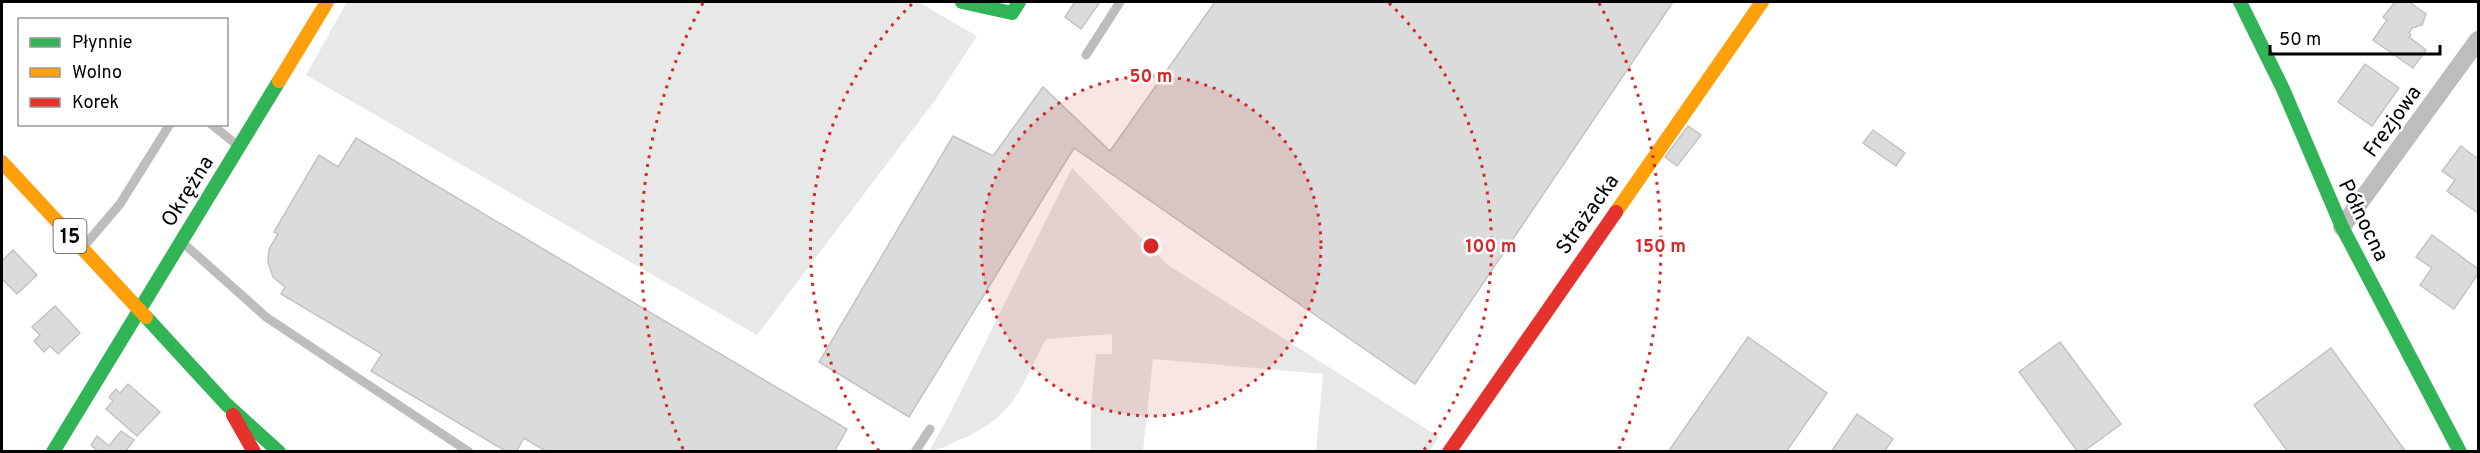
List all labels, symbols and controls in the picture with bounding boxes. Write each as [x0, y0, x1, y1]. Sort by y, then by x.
legend [18, 18, 228, 126]
scale bar [2270, 18, 2440, 56]
text: 50 m [2279, 29, 2321, 52]
text: Płynnie [72, 32, 133, 55]
text: Wolno [72, 62, 122, 85]
text: 50 m [1129, 66, 1173, 89]
street label: Frezjowa [2358, 81, 2428, 163]
text: Korek [72, 92, 119, 115]
street label: Okrężna [156, 151, 221, 232]
street label: Strażacka [1551, 169, 1626, 260]
street label: Północna [2331, 175, 2394, 266]
road number: 15 [54, 219, 86, 253]
centre of rings [1141, 236, 1161, 256]
text: 100 m [1465, 236, 1517, 259]
text: 150 m [1636, 236, 1686, 259]

